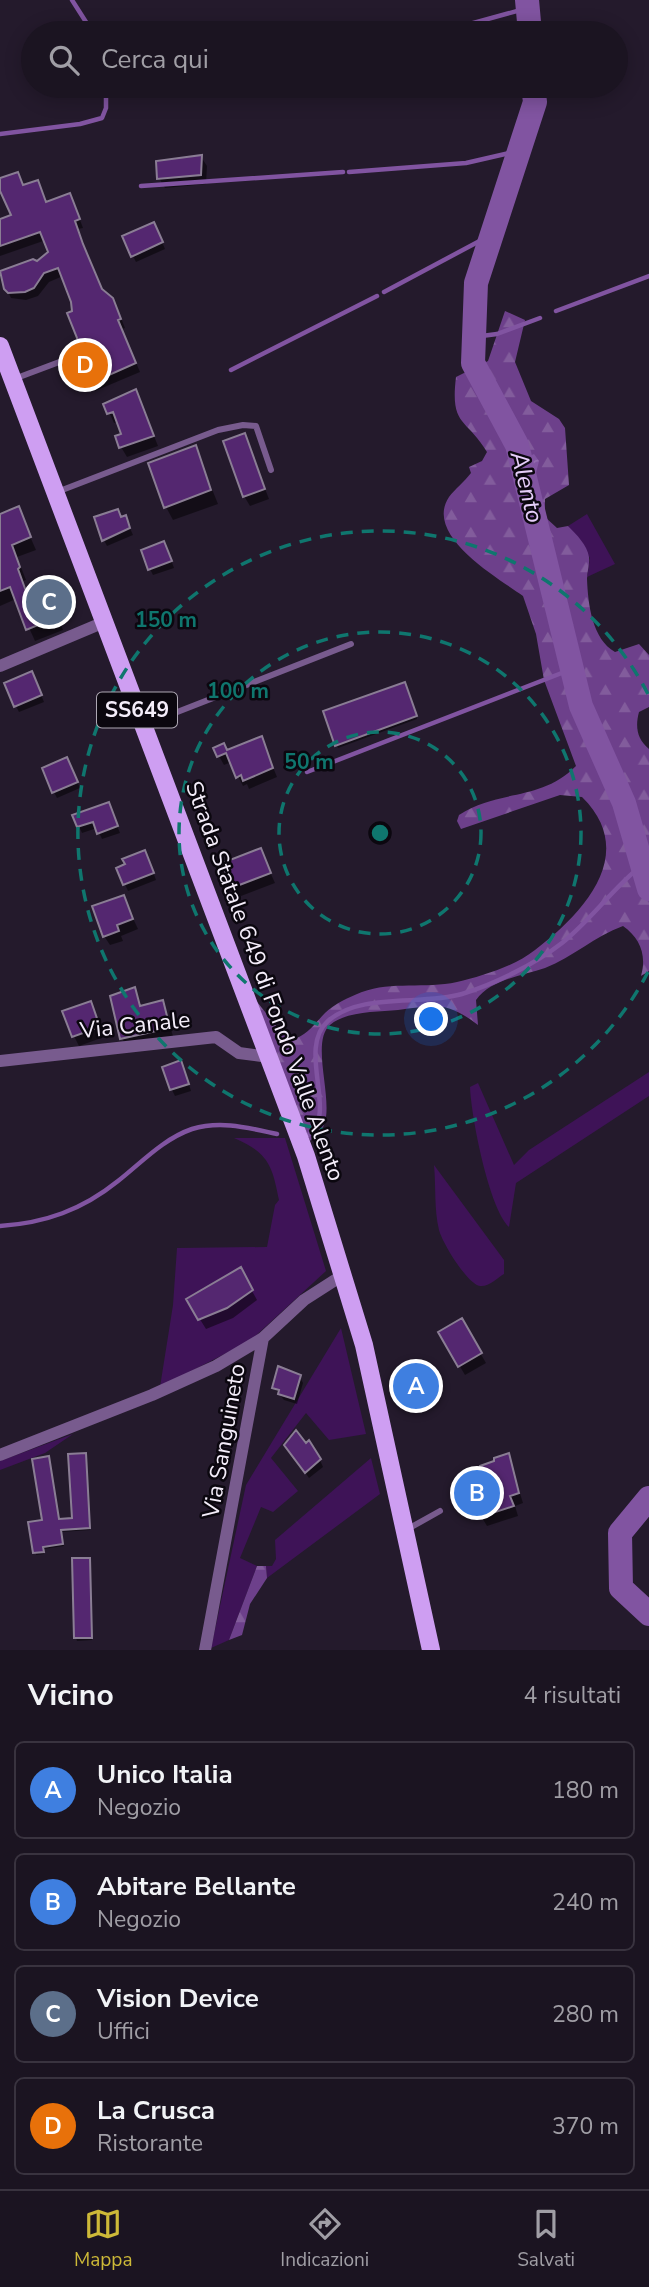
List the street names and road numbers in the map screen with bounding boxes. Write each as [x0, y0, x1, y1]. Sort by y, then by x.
road number: SS649 [97, 692, 177, 728]
street label: Strada Statale 649 di Fondo Valle Alento [178, 777, 352, 1185]
street label: Via Canale [77, 1004, 192, 1046]
street label: Via Sanguineto [195, 1361, 253, 1522]

